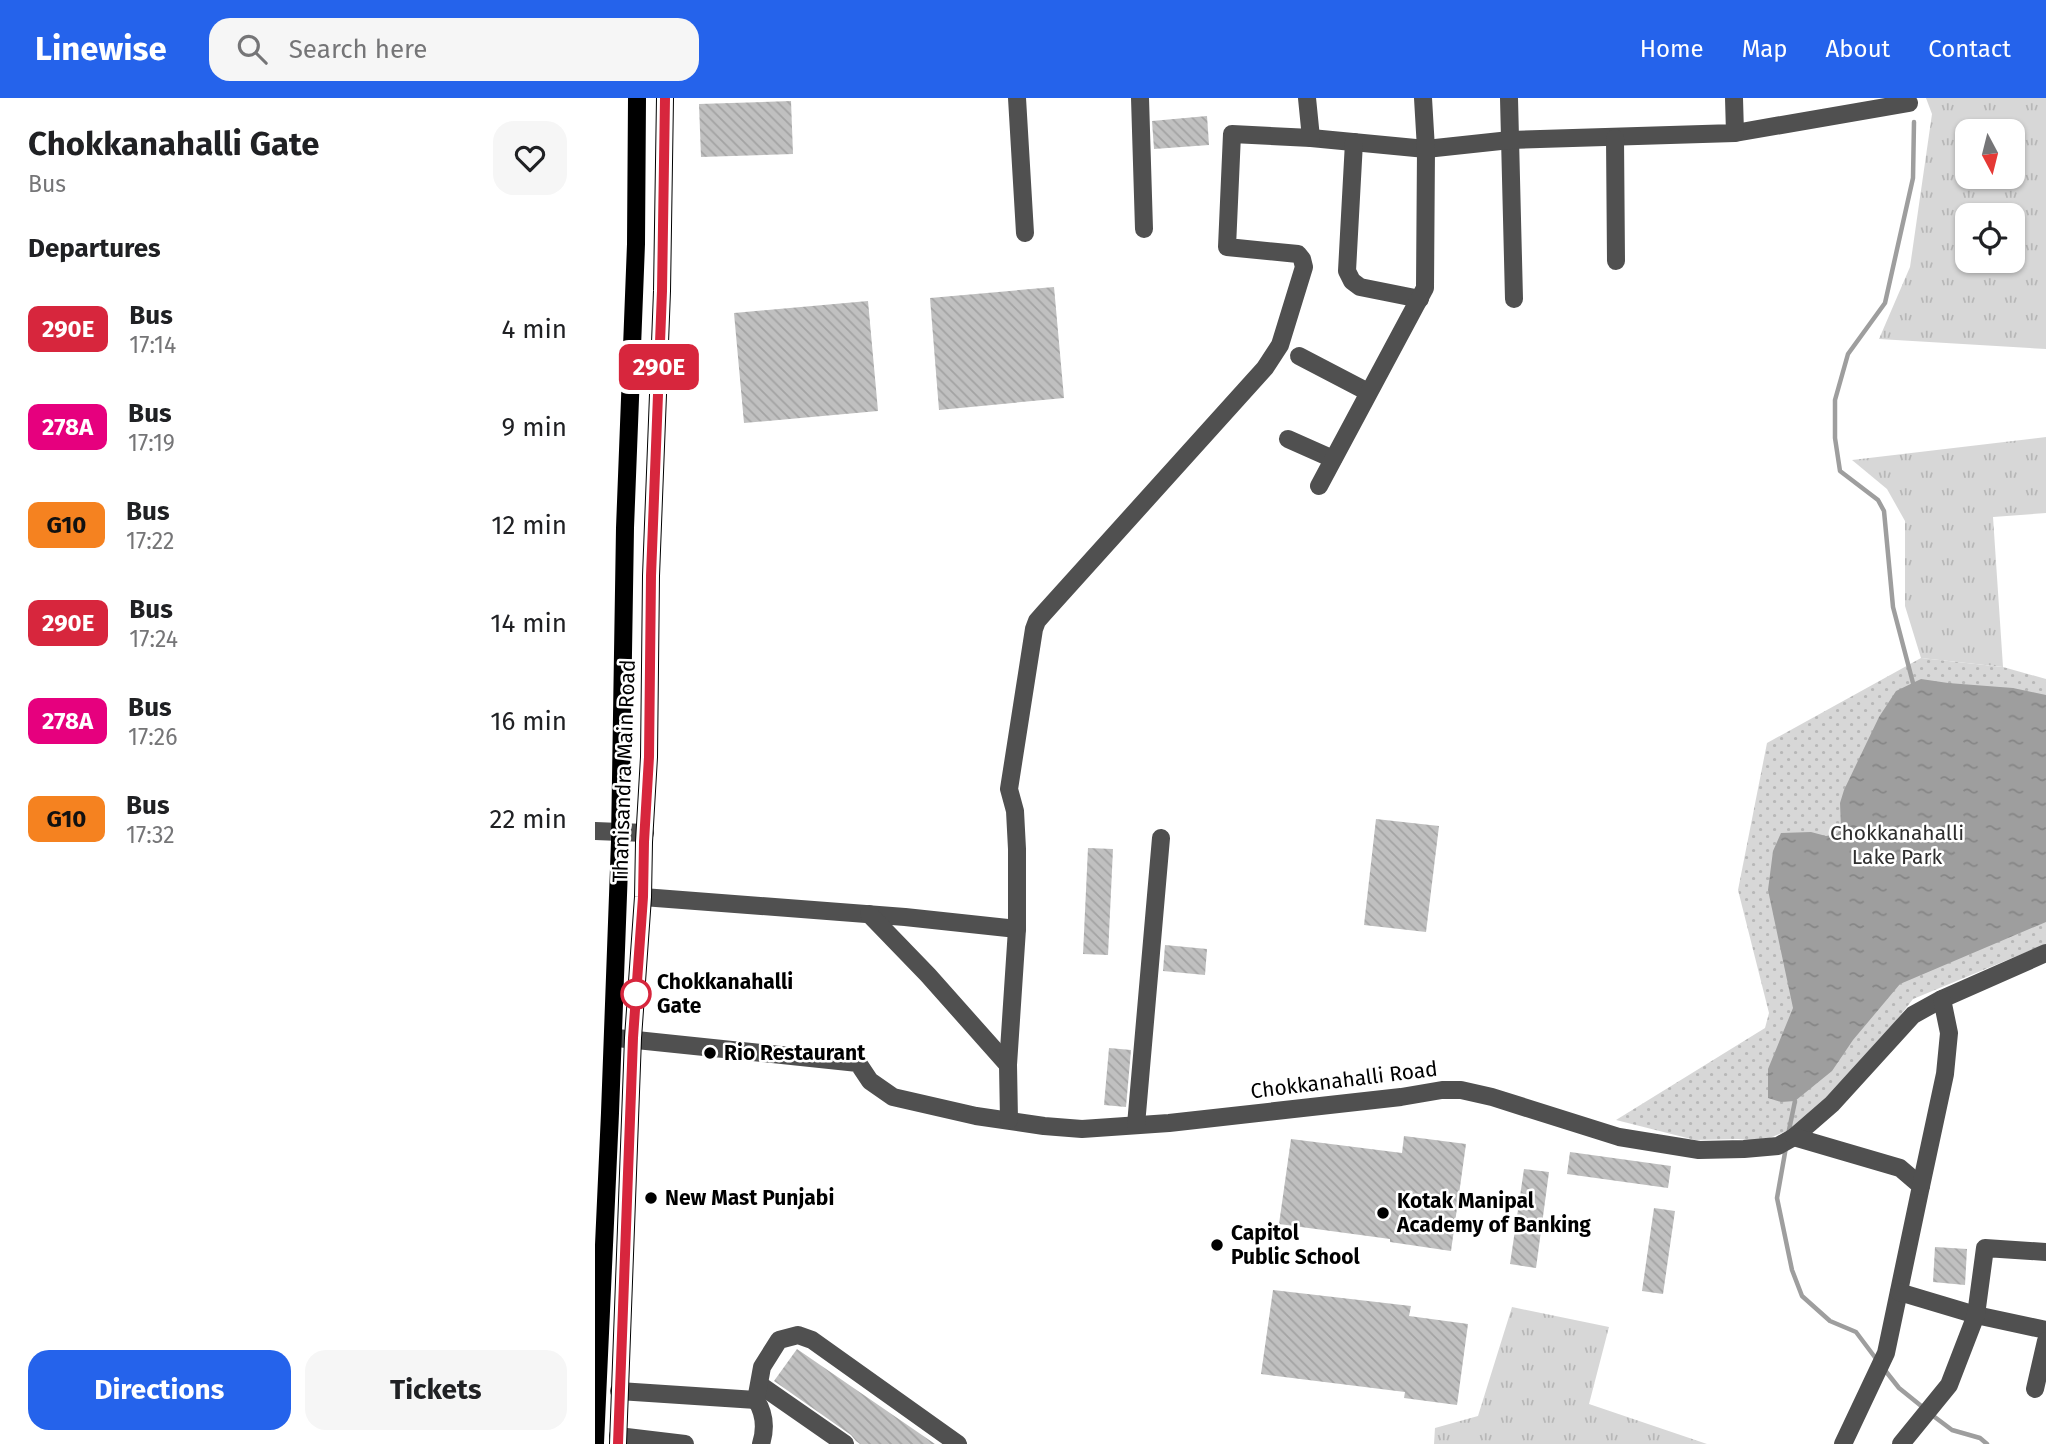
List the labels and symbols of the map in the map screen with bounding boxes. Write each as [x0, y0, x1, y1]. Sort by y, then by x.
north arrow [1955, 119, 2025, 189]
line badge: 290E [610, 344, 708, 390]
street label: Thanisandra Main Road [607, 659, 641, 883]
park label: Chokkanahalli Lake Park [1830, 820, 1964, 870]
place label: Chokkanahalli Gate [657, 969, 793, 1019]
marker: Chokkanahalli Gate [621, 979, 651, 1009]
place label: Rio Restaurant [724, 1040, 866, 1066]
marker: Rio Restaurant [702, 1045, 718, 1061]
street label: Chokkanahalli Road [1249, 1056, 1439, 1104]
place label: New Mast Punjabi [665, 1185, 834, 1211]
place label: Kotak Manipal Academy of Banking [1396, 1188, 1591, 1238]
marker: New Mast Punjabi [643, 1190, 659, 1206]
marker: Kotak Manipal Academy of Banking [1375, 1205, 1391, 1221]
place label: Capitol Public School [1231, 1220, 1361, 1270]
marker: Capitol Public School [1209, 1237, 1225, 1253]

